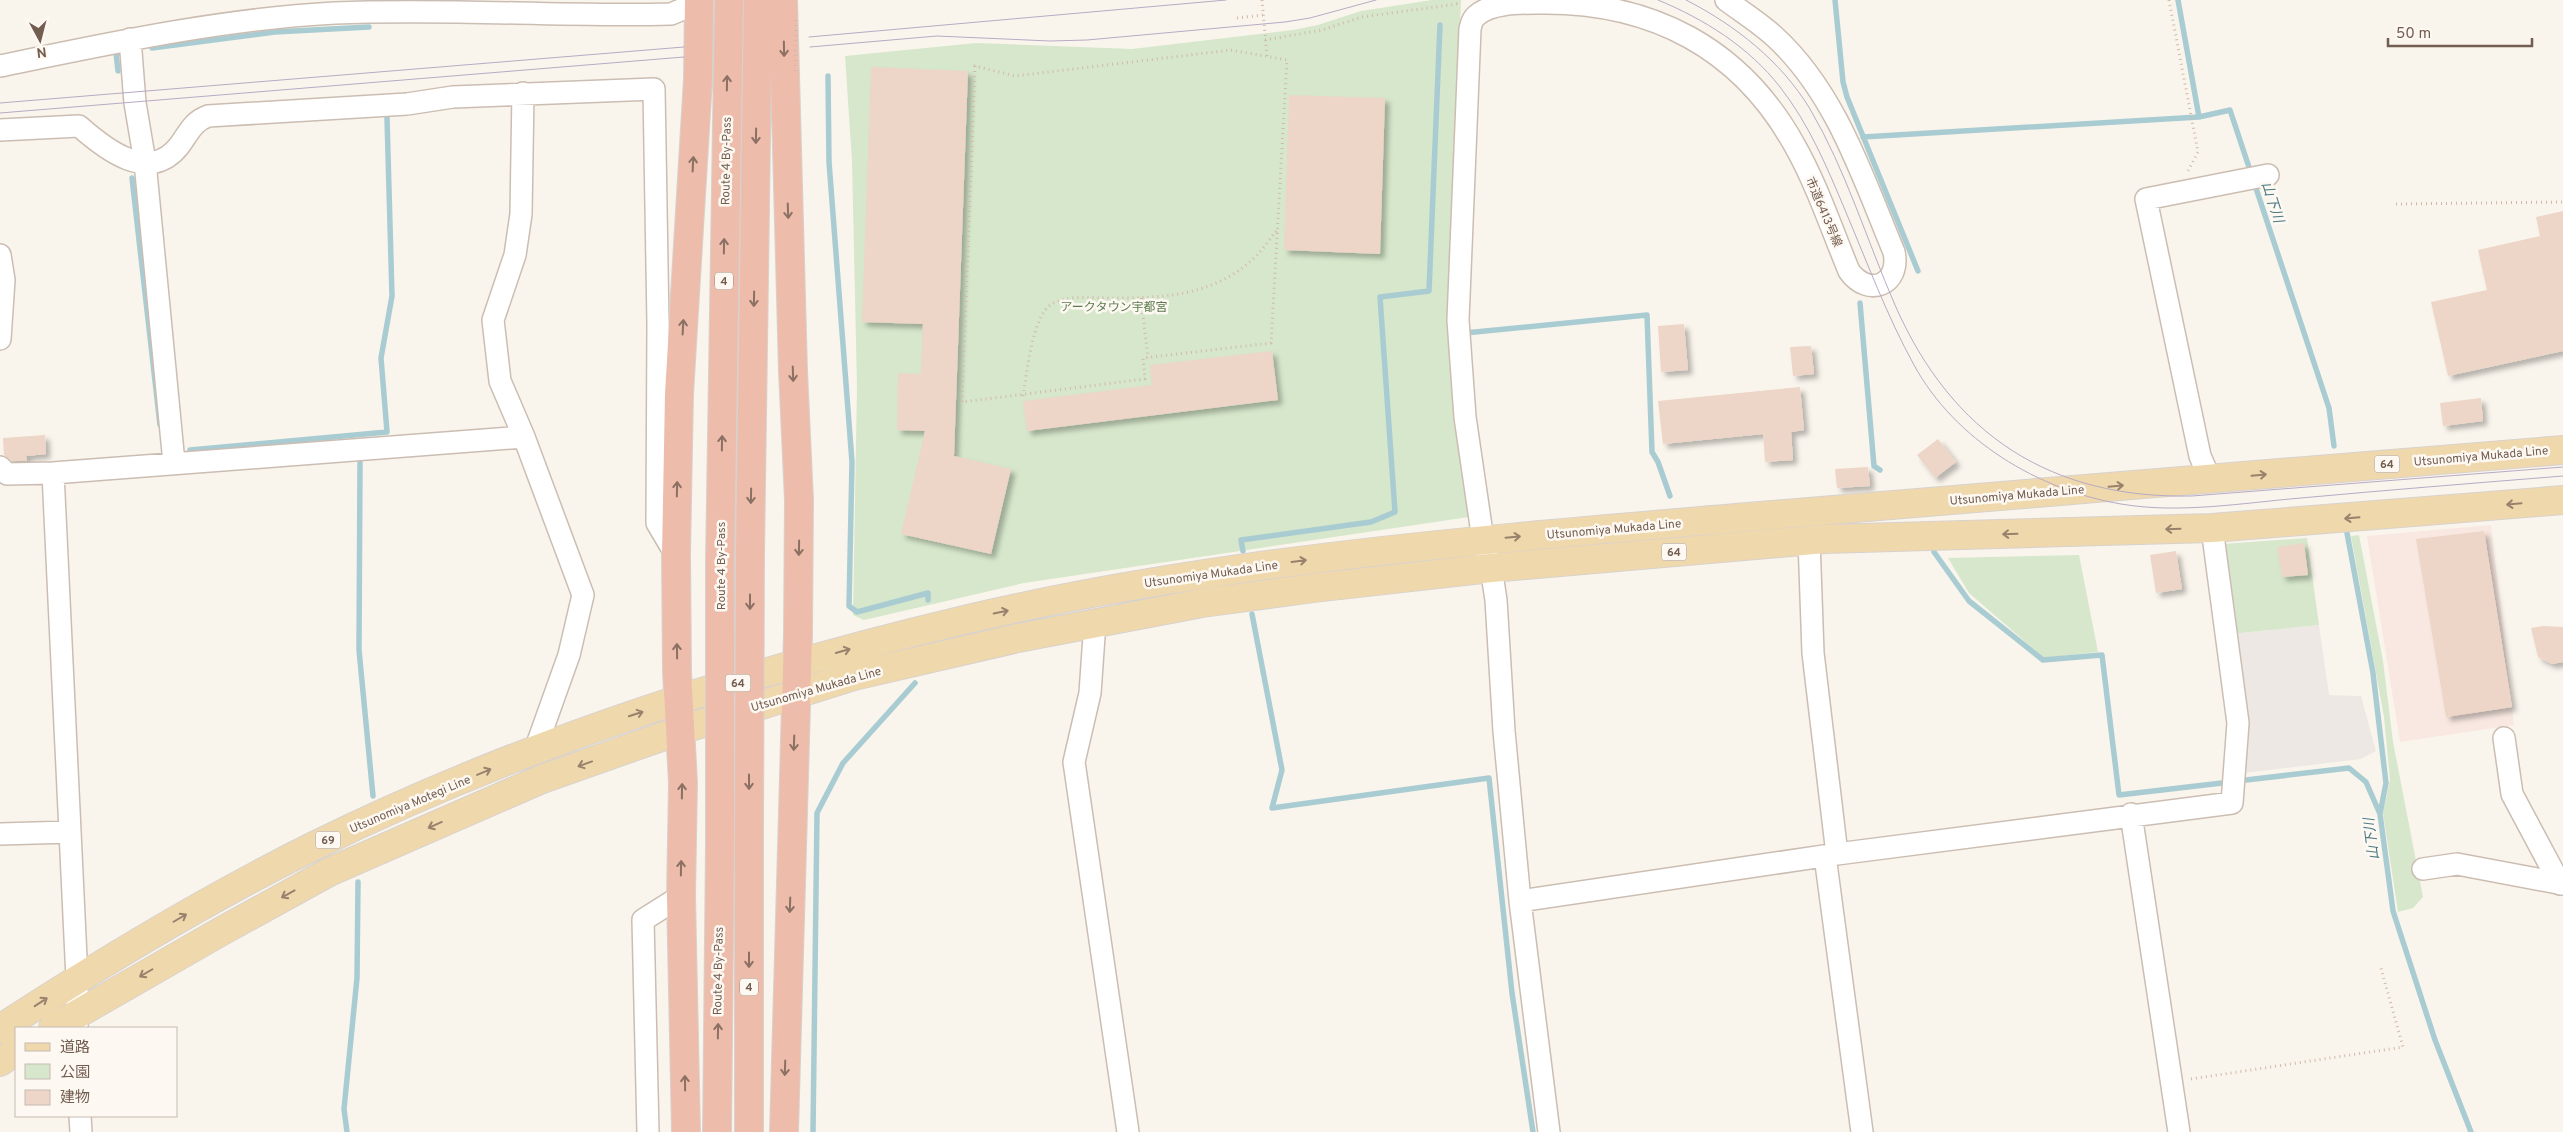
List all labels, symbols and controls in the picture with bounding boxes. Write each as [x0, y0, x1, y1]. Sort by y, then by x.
north arrow [15, 15, 65, 65]
scale bar [2388, 15, 2532, 47]
text: 50 m [2396, 25, 2431, 44]
one-way arrow [779, 40, 789, 56]
text: N [35, 42, 47, 60]
one-way arrow [722, 76, 732, 92]
street label: Route 4 By-Pass [718, 117, 736, 205]
one-way arrow [751, 128, 761, 144]
one-way arrow [688, 157, 697, 173]
street label: 市道6413号線 [1801, 175, 1845, 250]
water label: 山下川 [2257, 180, 2287, 227]
one-way arrow [783, 202, 793, 219]
one-way arrow [719, 238, 729, 254]
road number: 4 [715, 272, 733, 290]
one-way arrow [749, 290, 759, 306]
park label: アークタウン宇都宮 [1061, 300, 1167, 316]
one-way arrow [679, 319, 688, 335]
one-way arrow [789, 365, 798, 381]
one-way arrow [717, 436, 727, 452]
street label: Utsunomiya Mukada Line [2413, 443, 2549, 471]
road number: 64 [2374, 456, 2400, 472]
one-way arrow [2250, 470, 2266, 479]
one-way arrow [673, 481, 682, 497]
street label: Utsunomiya Mukada Line [1949, 482, 2085, 510]
one-way arrow [2108, 482, 2124, 491]
one-way arrow [746, 488, 756, 504]
one-way arrow [2507, 500, 2523, 509]
one-way arrow [2345, 513, 2361, 523]
street label: Utsunomiya Mukada Line [1546, 516, 1682, 544]
street label: Route 4 By-Pass [714, 522, 730, 610]
one-way arrow [2165, 524, 2182, 534]
one-way arrow [2003, 529, 2019, 538]
one-way arrow [1504, 532, 1520, 542]
one-way arrow [794, 540, 804, 556]
road number: 64 [1662, 544, 1686, 560]
one-way arrow [1291, 556, 1307, 566]
street label: Utsunomiya Mukada Line [1143, 558, 1279, 592]
one-way arrow [745, 594, 755, 610]
one-way arrow [993, 607, 1009, 616]
one-way arrow [672, 644, 682, 660]
one-way arrow [835, 645, 851, 655]
street label: Utsunomiya Mukada Line [749, 664, 883, 716]
road number: 64 [726, 674, 750, 691]
one-way arrow [627, 709, 643, 718]
one-way arrow [789, 734, 799, 751]
one-way arrow [578, 760, 593, 769]
one-way arrow [476, 766, 491, 776]
street label: Utsunomiya Motegi Line [347, 772, 473, 838]
one-way arrow [744, 774, 754, 790]
one-way arrow [678, 783, 687, 799]
water label: 山下川 [2361, 815, 2383, 861]
one-way arrow [428, 821, 443, 831]
road number: 69 [316, 832, 340, 848]
one-way arrow [676, 861, 686, 877]
one-way arrow [281, 890, 296, 899]
one-way arrow [785, 897, 794, 913]
one-way arrow [172, 913, 187, 923]
street label: Route 4 By-Pass [710, 927, 728, 1015]
one-way arrow [744, 952, 754, 968]
one-way arrow [139, 969, 154, 979]
road number: 4 [740, 979, 758, 996]
one-way arrow [34, 997, 48, 1007]
one-way arrow [713, 1023, 723, 1040]
legend [15, 1027, 178, 1117]
text: 道路 [60, 1039, 90, 1058]
one-way arrow [781, 1059, 790, 1075]
text: 公園 [60, 1064, 90, 1083]
one-way arrow [681, 1076, 690, 1092]
text: 建物 [60, 1089, 90, 1108]

